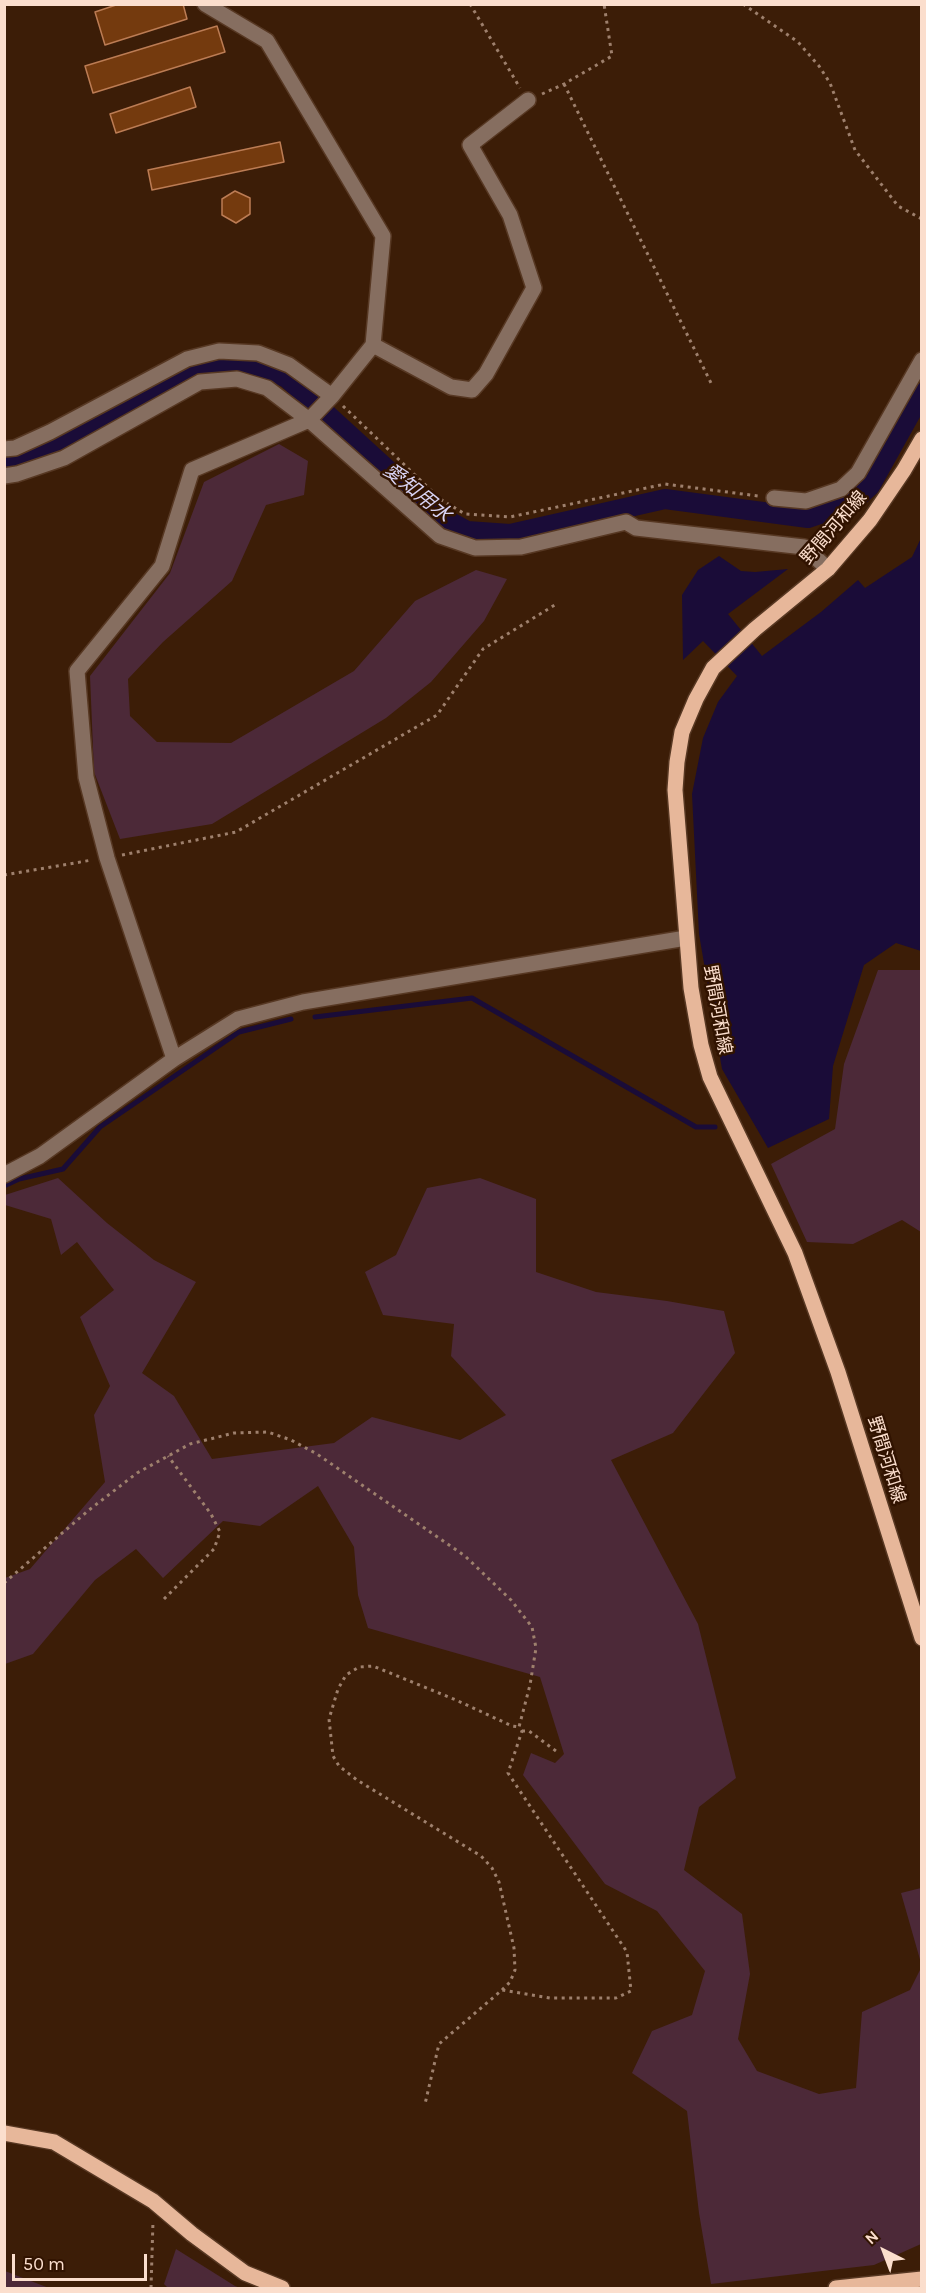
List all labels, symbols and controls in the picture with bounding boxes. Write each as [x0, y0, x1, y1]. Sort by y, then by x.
water label: 愛知用水 [378, 459, 456, 527]
street label: 野間河和線 [796, 487, 872, 569]
street label: 野間河和線 [699, 964, 735, 1056]
street label: 野間河和線 [863, 1414, 909, 1506]
north arrow [854, 2221, 914, 2281]
text: N [861, 2226, 882, 2248]
scale bar [15, 2242, 150, 2280]
text: 50 m [23, 2253, 65, 2275]

